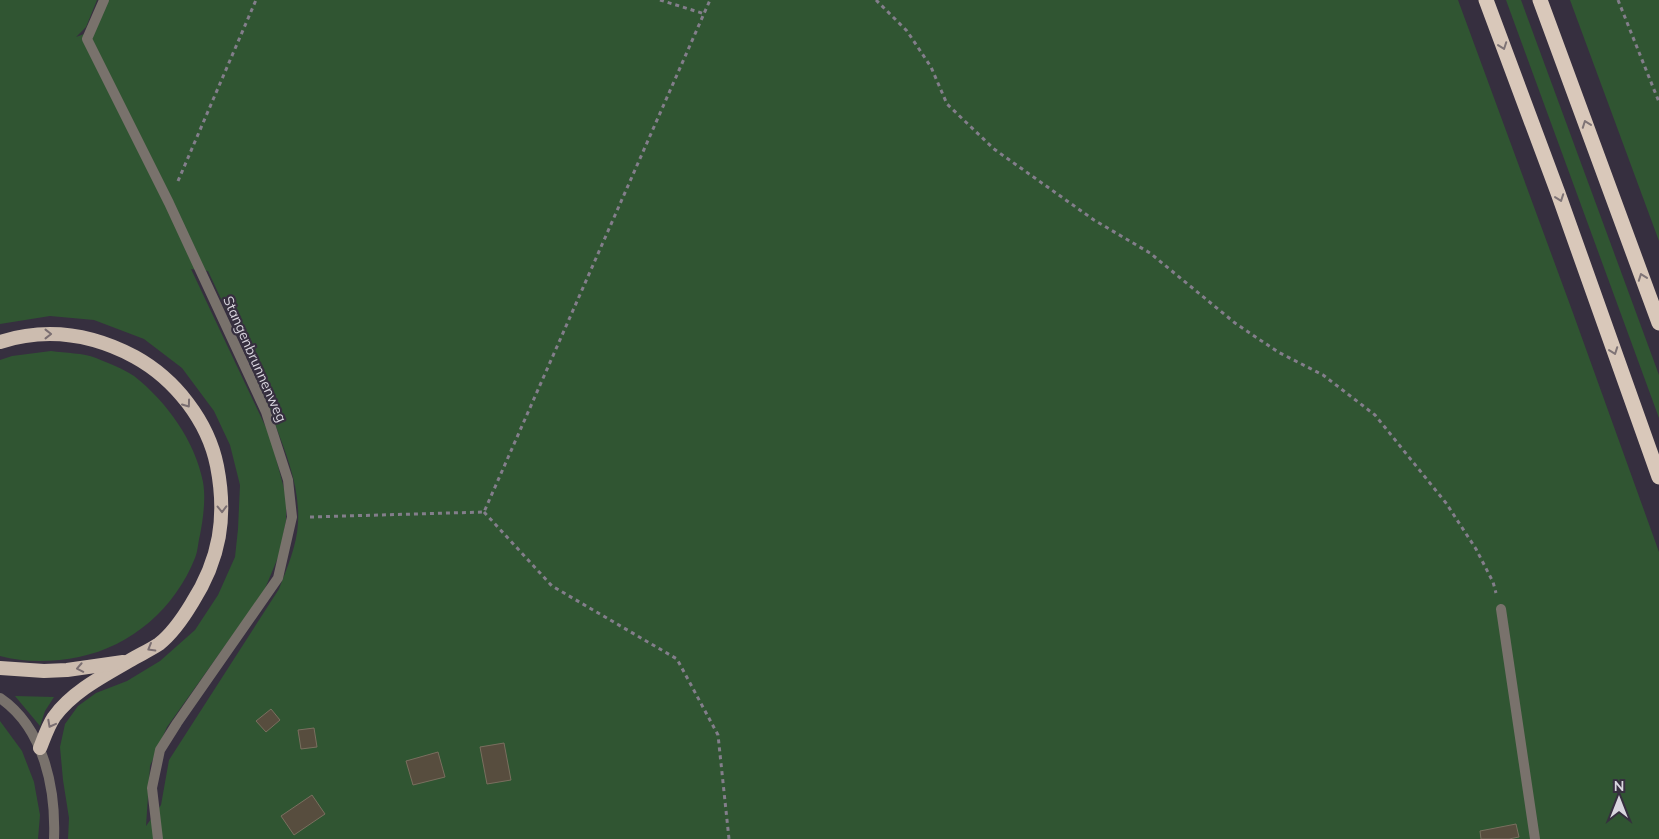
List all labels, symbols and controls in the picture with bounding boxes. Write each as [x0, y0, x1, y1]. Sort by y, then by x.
one-way arrow [1497, 41, 1507, 49]
one-way arrow [1582, 121, 1592, 129]
one-way arrow [1554, 193, 1564, 202]
one-way arrow [1638, 273, 1648, 282]
street label: Stangenbrunnenweg [219, 293, 291, 425]
one-way arrow [44, 329, 52, 339]
one-way arrow [1608, 346, 1618, 355]
one-way arrow [181, 398, 190, 408]
one-way arrow [216, 505, 227, 513]
one-way arrow [147, 642, 156, 652]
one-way arrow [75, 662, 84, 672]
one-way arrow [47, 719, 57, 728]
north arrow [1594, 774, 1644, 824]
text: N [1614, 777, 1624, 795]

